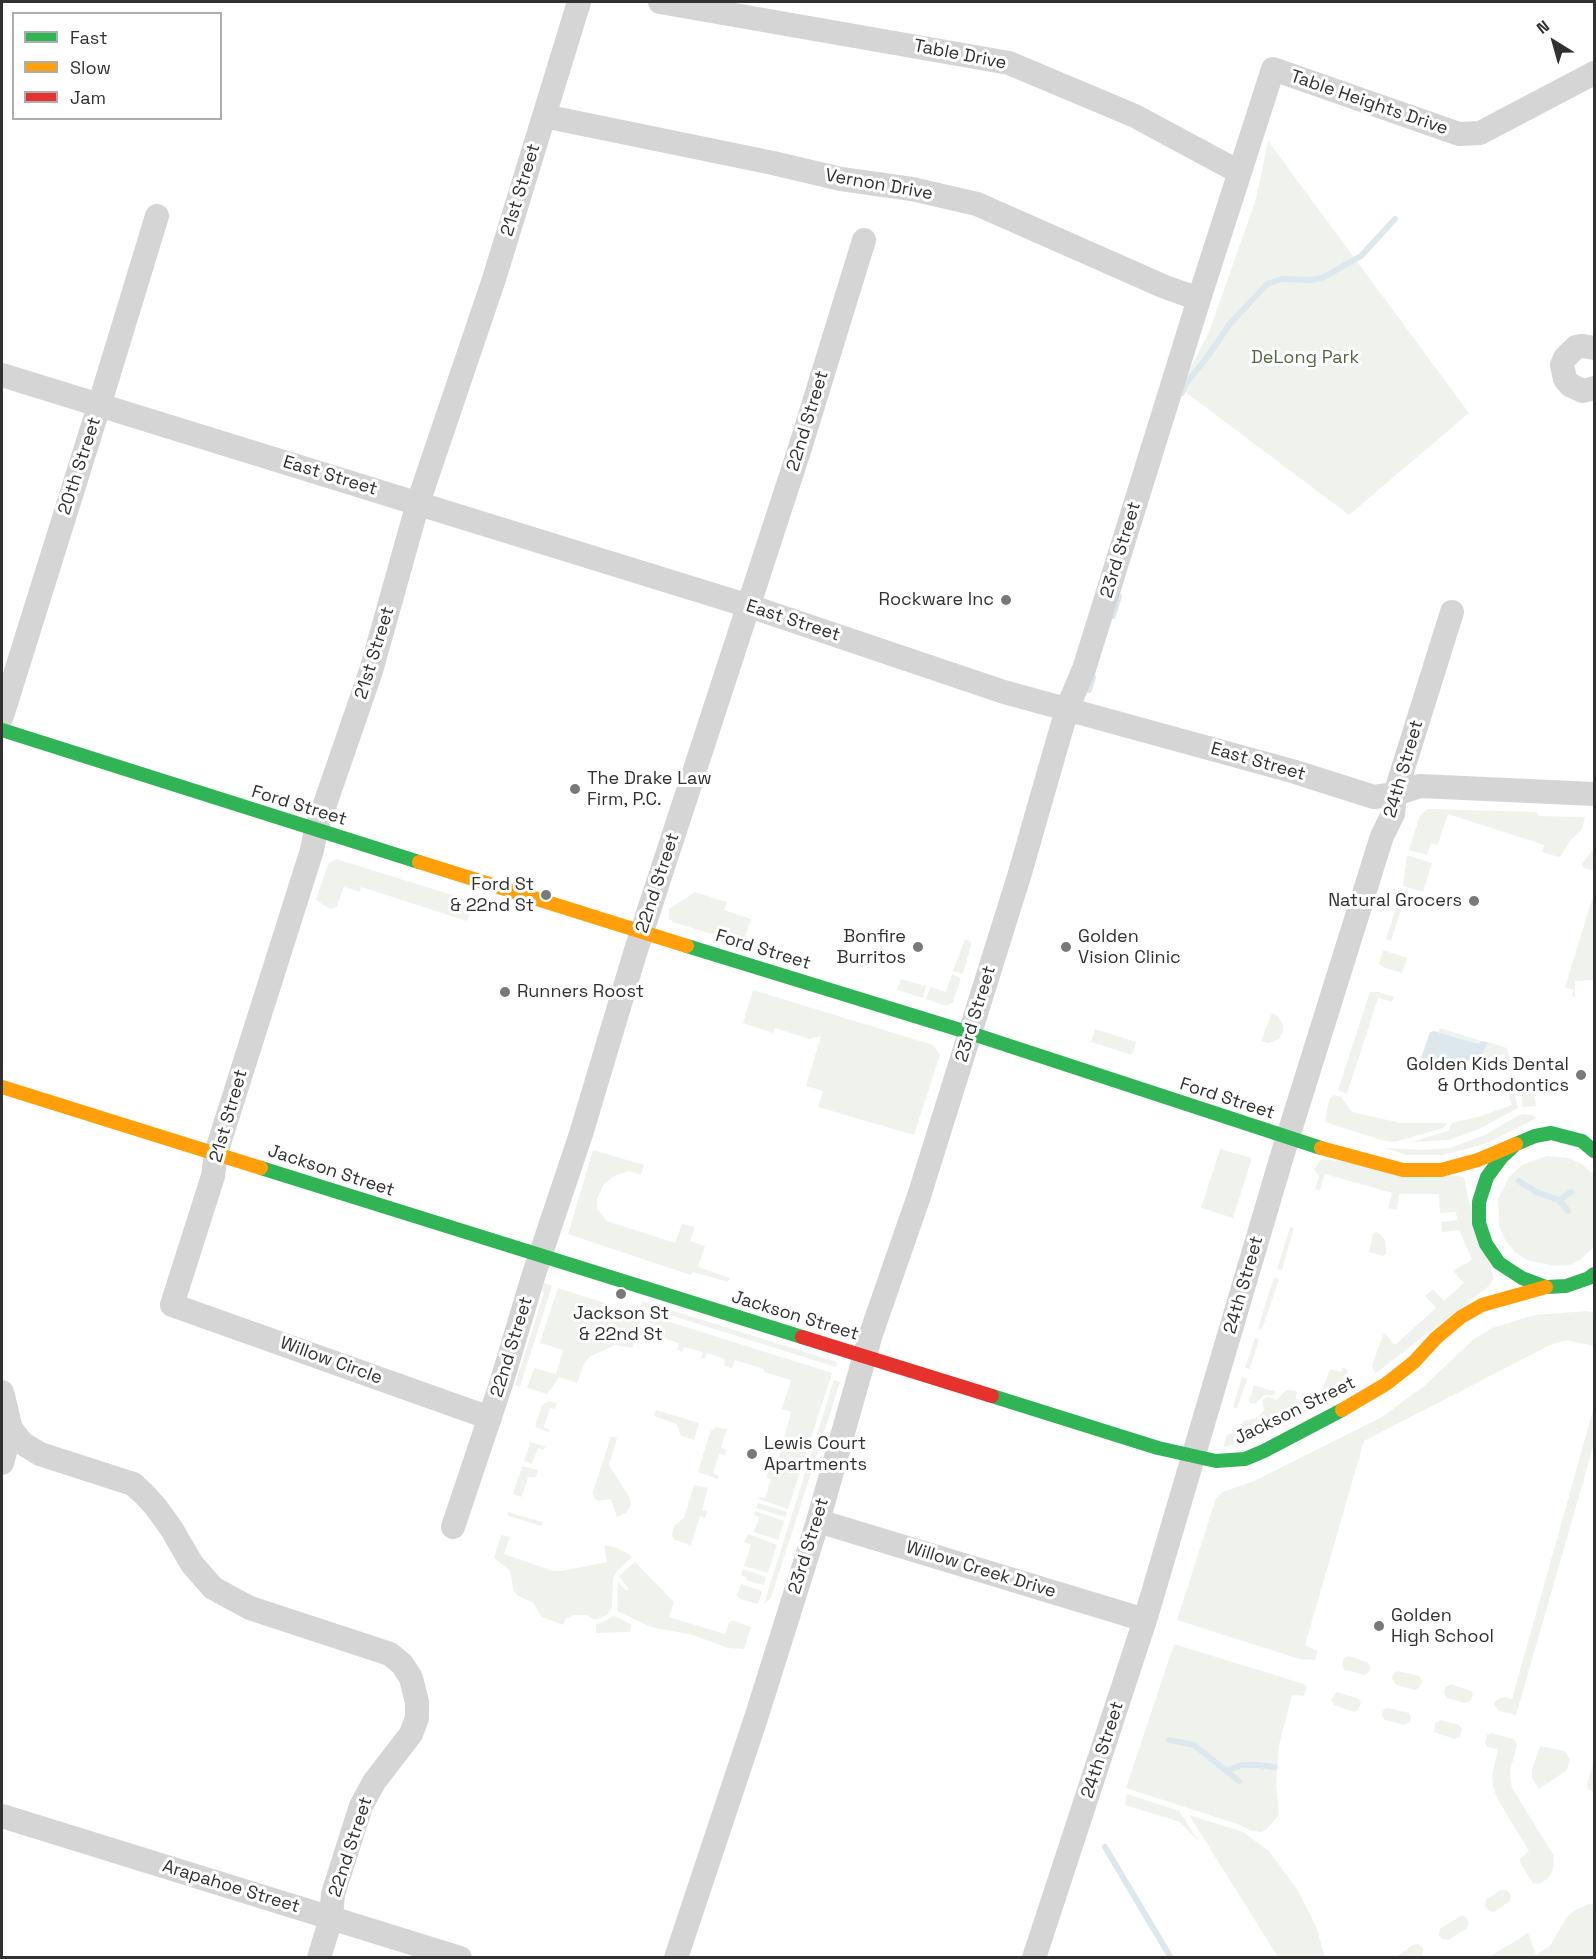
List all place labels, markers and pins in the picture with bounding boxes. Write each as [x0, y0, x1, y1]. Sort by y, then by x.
place label: Rockware Inc [879, 589, 994, 611]
marker: Rockware Inc [999, 593, 1013, 607]
place label: The Drake Law Firm, P.C. [587, 768, 712, 810]
marker: The Drake Law Firm, P.C. [568, 782, 582, 796]
place label: Ford St & 22nd St [450, 874, 534, 916]
marker: Ford St & 22nd St [539, 888, 553, 902]
place label: Natural Grocers [1328, 890, 1462, 912]
marker: Natural Grocers [1467, 894, 1481, 908]
place label: Bonfire Burritos [837, 926, 906, 968]
place label: Golden Vision Clinic [1078, 926, 1181, 968]
marker: Bonfire Burritos [911, 940, 925, 954]
marker: Golden Vision Clinic [1059, 940, 1073, 954]
place label: Runners Roost [517, 981, 644, 1003]
marker: Runners Roost [498, 985, 512, 999]
place label: Golden Kids Dental & Orthodontics [1406, 1054, 1569, 1096]
marker: Golden Kids Dental & Orthodontics [1574, 1068, 1588, 1082]
marker: Jackson St & 22nd St [614, 1287, 628, 1301]
place label: Jackson St & 22nd St [573, 1303, 669, 1346]
place label: Lewis Court Apartments [764, 1433, 867, 1476]
marker: Lewis Court Apartments [745, 1447, 759, 1461]
place label: Golden High School [1391, 1605, 1494, 1648]
marker: Golden High School [1372, 1619, 1386, 1633]

